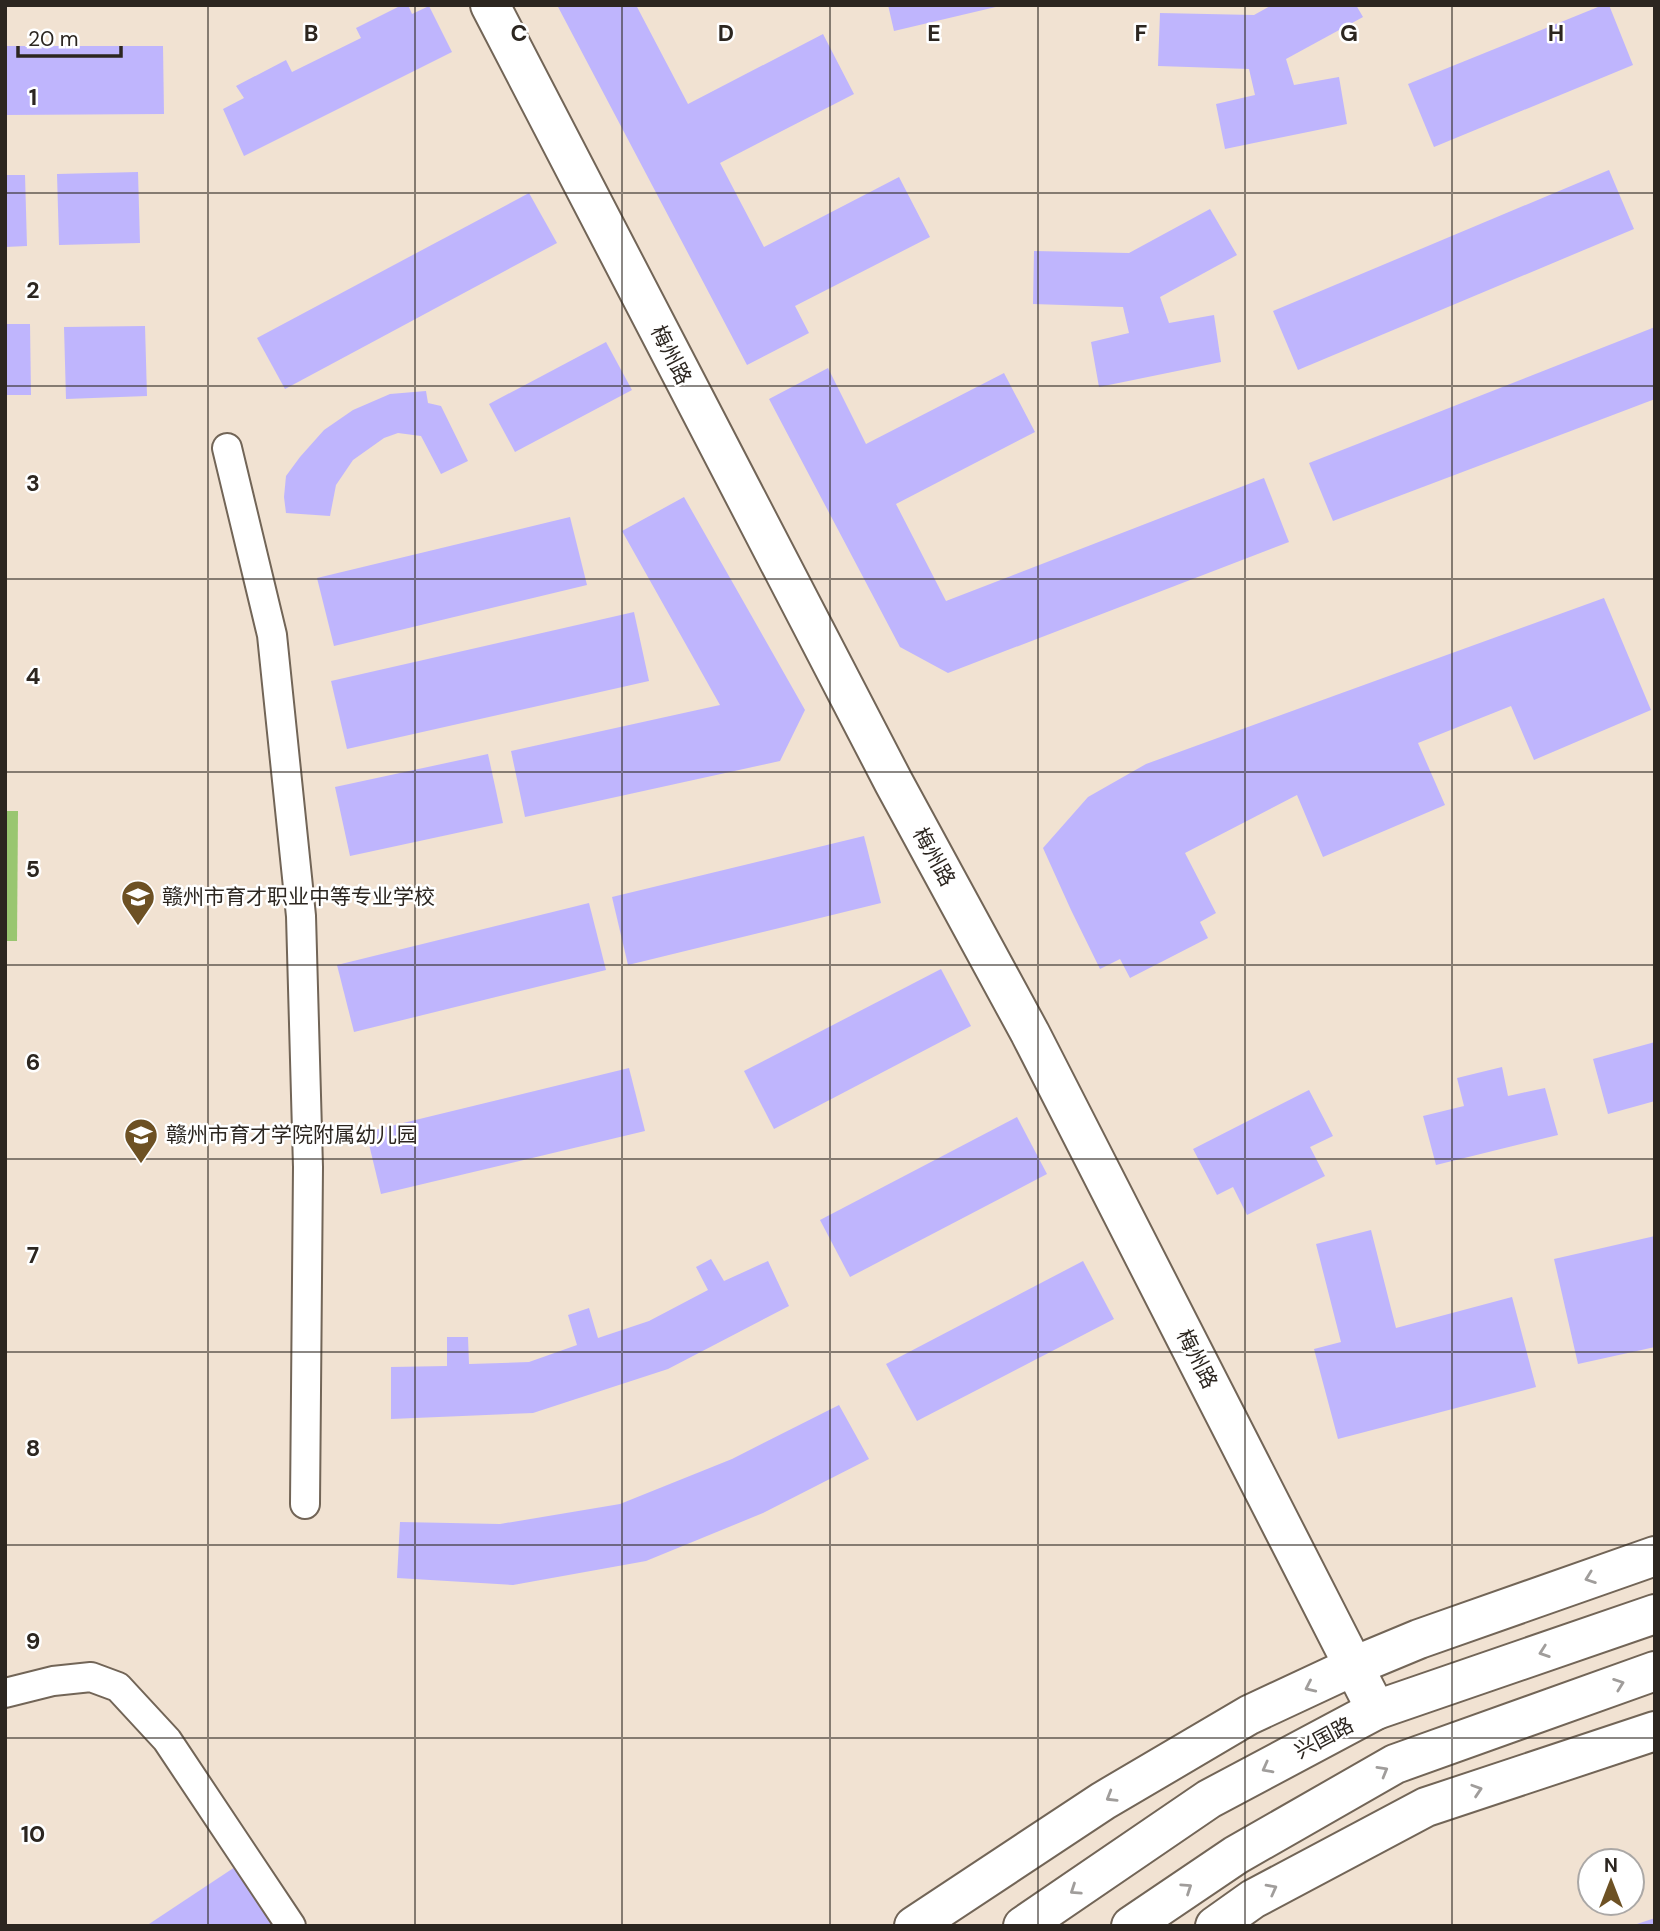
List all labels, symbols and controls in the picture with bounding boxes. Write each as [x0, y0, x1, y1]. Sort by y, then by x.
scale bar [18, 14, 121, 58]
text: B [304, 18, 318, 48]
text: C [511, 18, 527, 48]
text: D [718, 18, 734, 48]
text: E [927, 18, 941, 48]
text: F [1135, 18, 1148, 48]
text: G [1340, 18, 1358, 48]
text: H [1548, 18, 1564, 48]
text: 20 m [28, 25, 79, 53]
text: 1 [29, 82, 37, 112]
text: 2 [26, 275, 40, 305]
street label: 梅州路 [644, 321, 698, 389]
text: 3 [26, 468, 40, 498]
text: 4 [26, 661, 41, 691]
street label: 梅州路 [906, 823, 962, 891]
text: 5 [26, 854, 40, 884]
school or university icon: 赣州市育才职业中等专业学校 [119, 878, 157, 927]
place label: 赣州市育才职业中等专业学校 [162, 883, 435, 911]
text: 6 [26, 1047, 40, 1077]
school or university icon: 赣州市育才学院附属幼儿园 [122, 1116, 160, 1165]
place label: 赣州市育才学院附属幼儿园 [166, 1121, 418, 1149]
text: 7 [27, 1240, 39, 1270]
street label: 梅州路 [1170, 1325, 1224, 1393]
text: 8 [26, 1433, 40, 1463]
one-way arrow [1585, 1570, 1597, 1584]
text: 9 [26, 1626, 40, 1656]
one-way arrow [1538, 1644, 1551, 1658]
one-way arrow [1612, 1678, 1624, 1692]
one-way arrow [1305, 1679, 1317, 1693]
street label: 兴国路 [1290, 1711, 1358, 1765]
one-way arrow [1262, 1760, 1274, 1773]
one-way arrow [1375, 1766, 1388, 1779]
one-way arrow [1470, 1784, 1482, 1798]
one-way arrow [1105, 1789, 1118, 1802]
text: 10 [21, 1819, 45, 1849]
north arrow [1576, 1847, 1646, 1917]
text: N [1604, 1853, 1618, 1878]
one-way arrow [1070, 1882, 1083, 1895]
one-way arrow [1180, 1883, 1193, 1896]
one-way arrow [1265, 1884, 1277, 1897]

